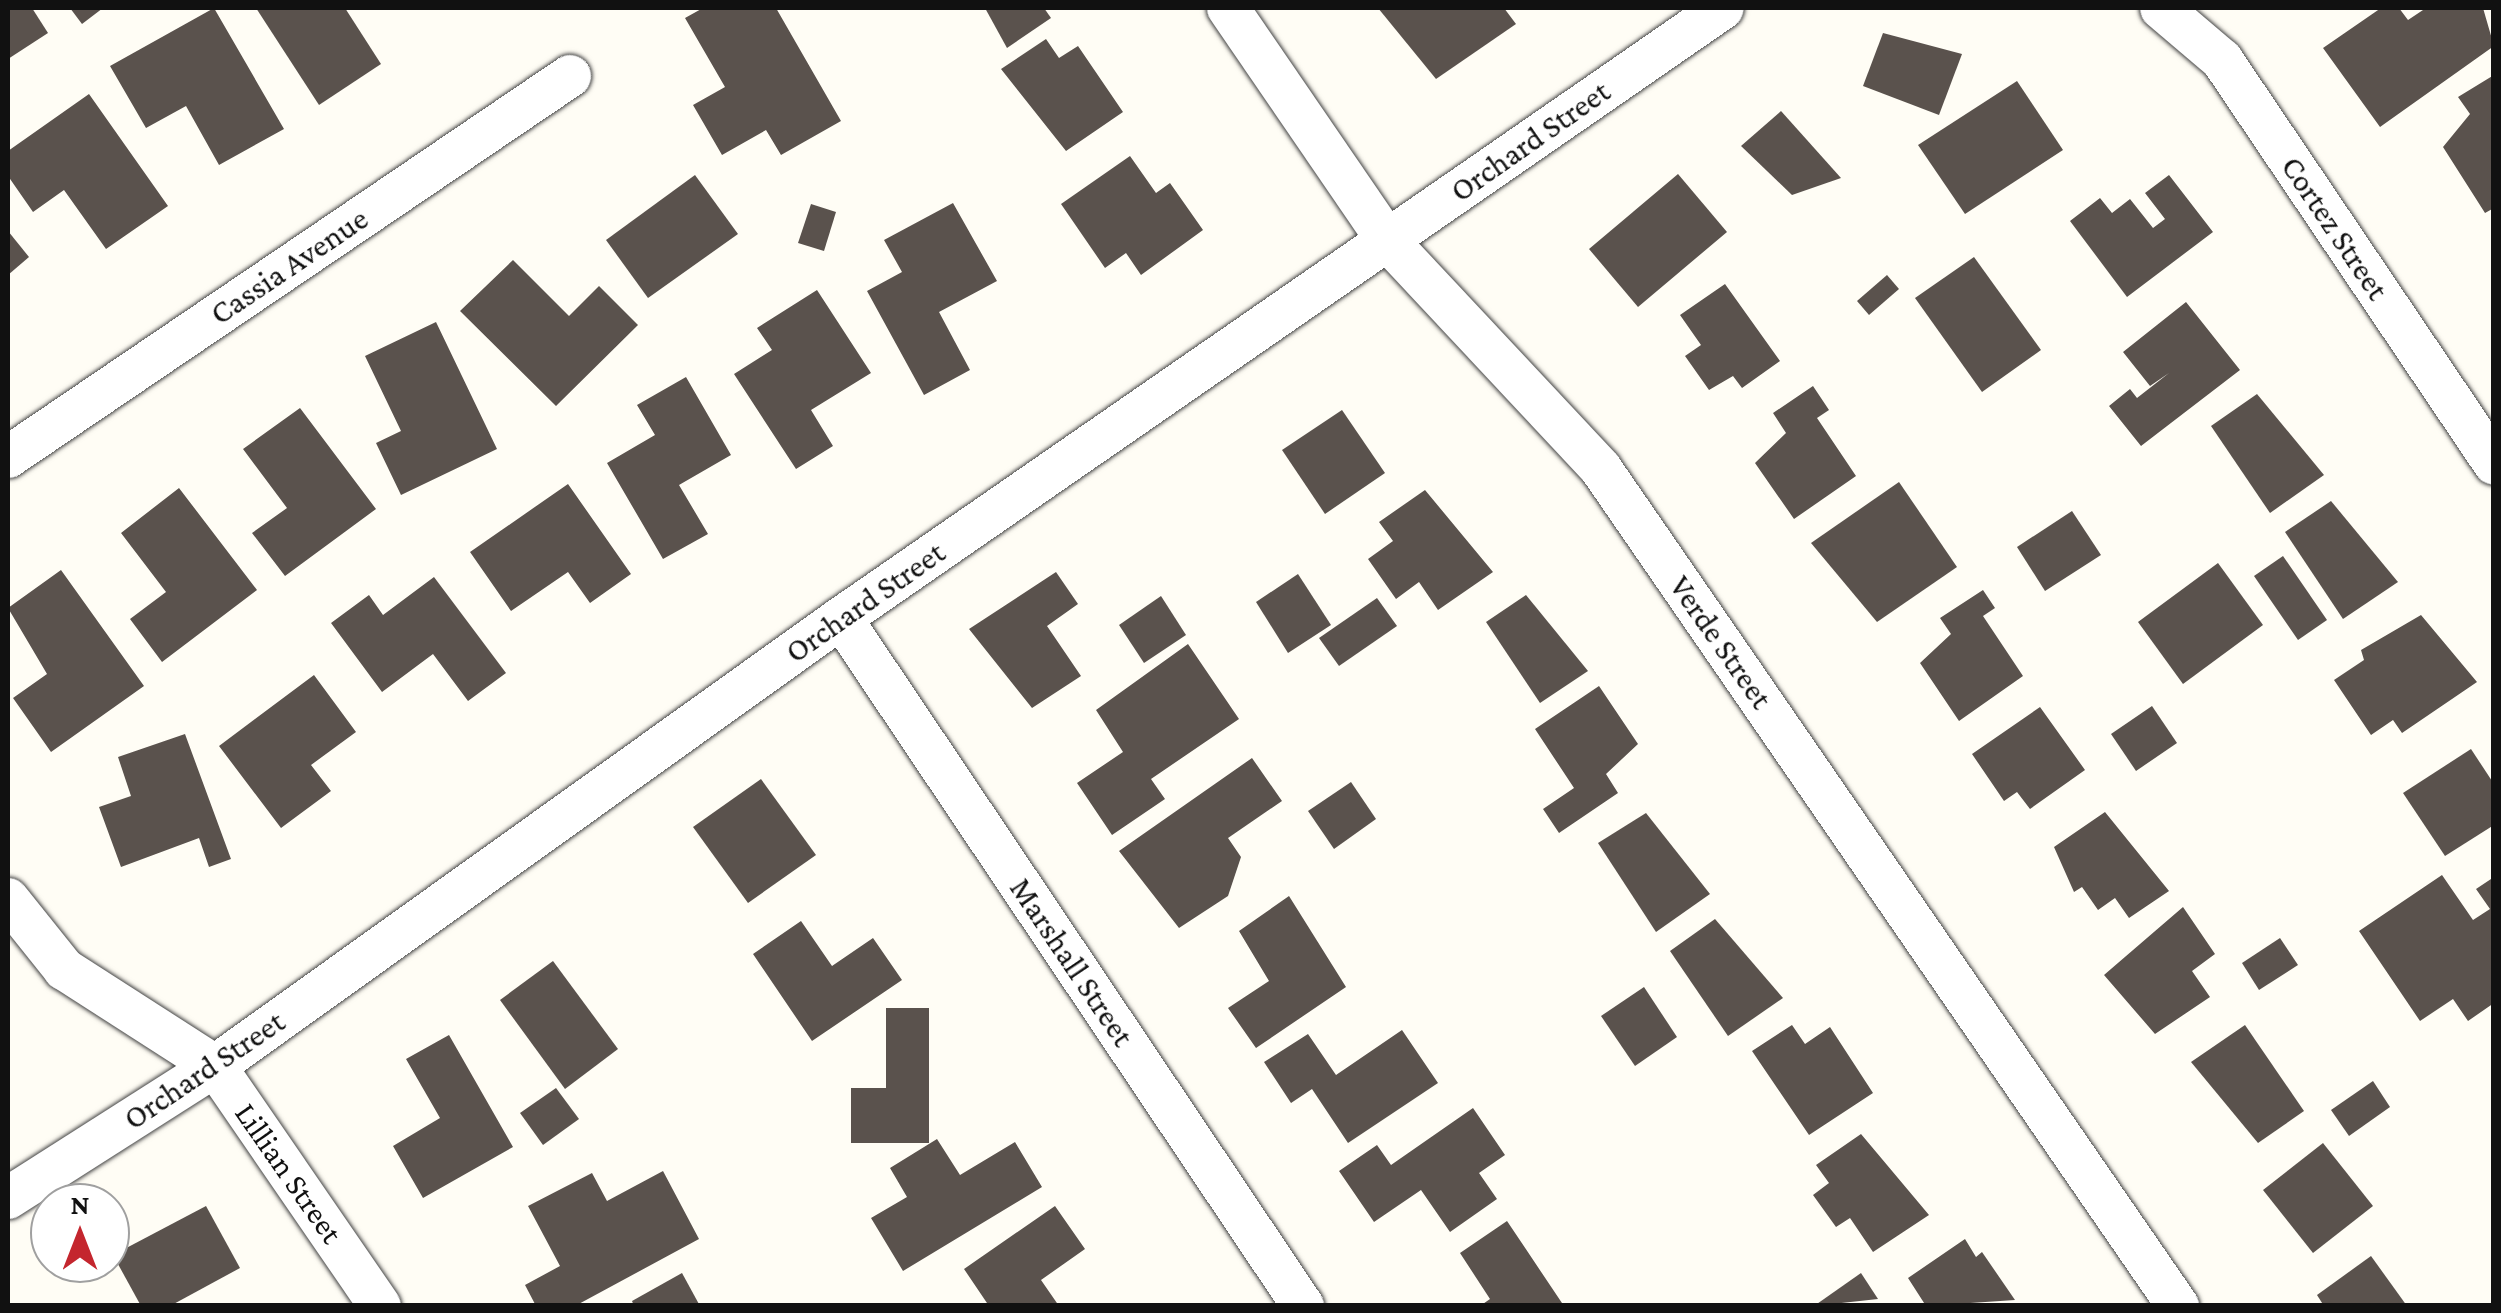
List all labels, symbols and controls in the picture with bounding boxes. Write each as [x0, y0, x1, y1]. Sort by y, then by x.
street label: Orchard Street [1443, 72, 1617, 210]
street label: Cortez Street [2273, 149, 2397, 307]
street label: Cassia Avenue [203, 199, 375, 333]
street label: Orchard Street [778, 533, 952, 671]
street label: Verde Street [1661, 568, 1781, 716]
street label: Marshall Street [1002, 870, 1142, 1054]
street label: Orchard Street [116, 1002, 292, 1138]
street label: Lillian Street [227, 1095, 351, 1251]
north arrow [30, 1183, 130, 1283]
text: N [70, 1189, 90, 1220]

